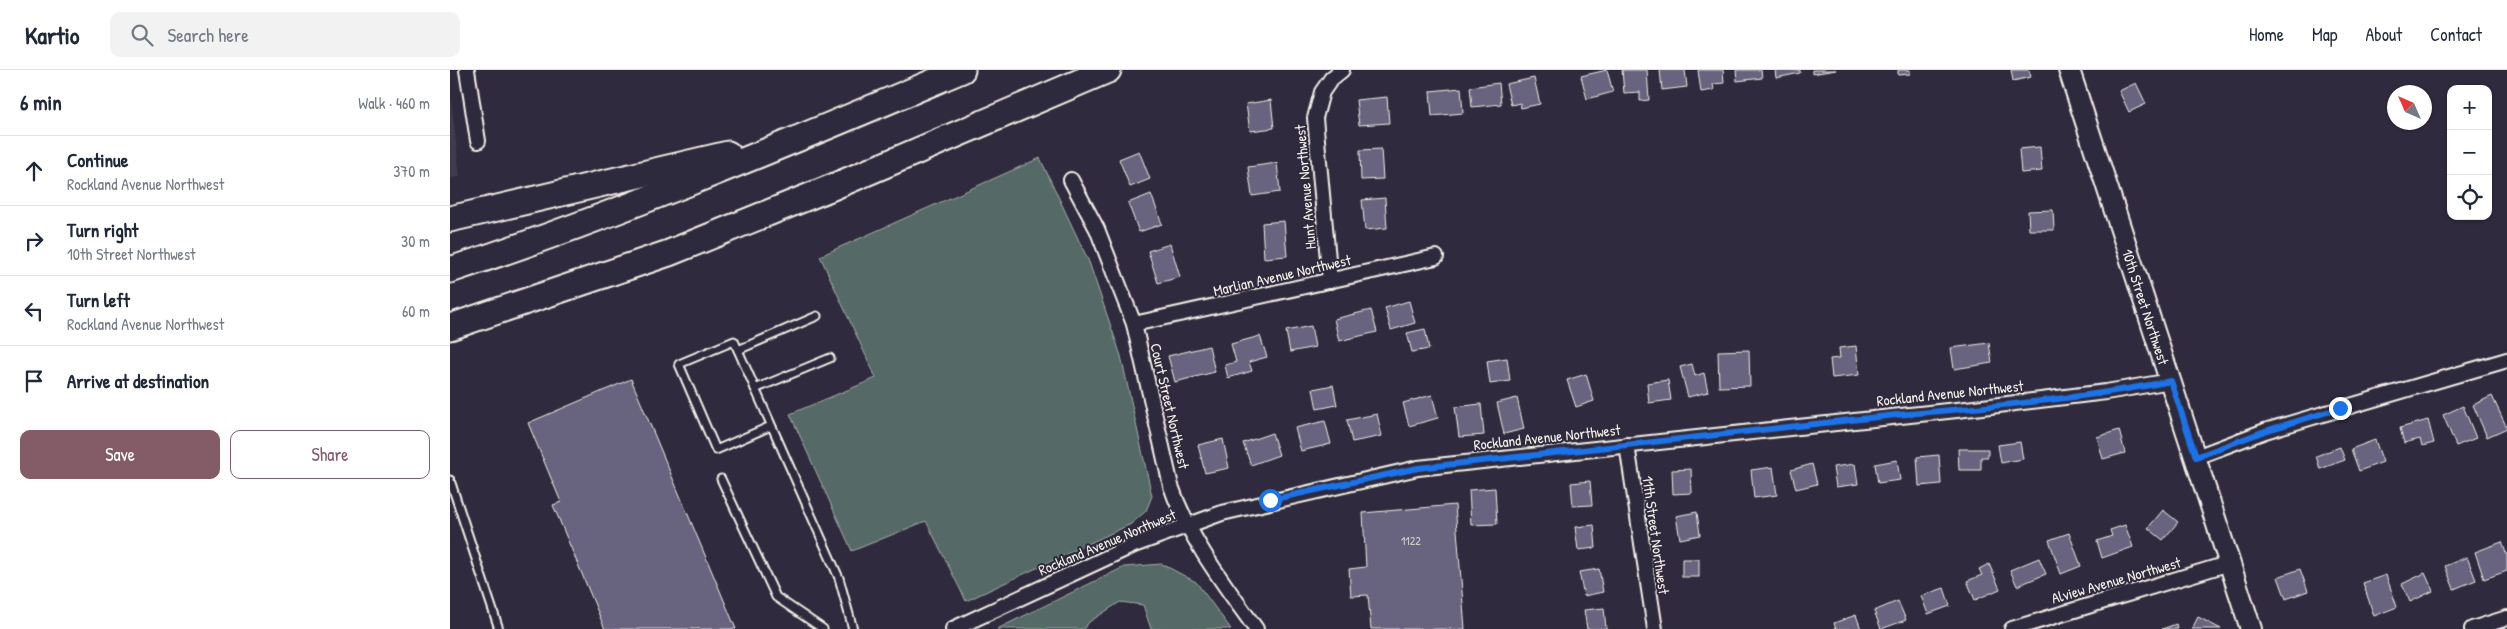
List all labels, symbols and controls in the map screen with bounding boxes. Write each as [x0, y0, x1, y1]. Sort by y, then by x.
search box [110, 12, 460, 57]
text: Kartio [25, 19, 80, 51]
icon: search [128, 21, 156, 49]
text: Search here [168, 22, 249, 48]
text: Home [2249, 22, 2284, 47]
text: Map [2312, 22, 2337, 47]
text: About [2365, 22, 2402, 47]
text: Contact [2430, 22, 2482, 47]
north arrow [2387, 85, 2432, 130]
map controls [2447, 85, 2492, 220]
button: + [2447, 85, 2492, 130]
text: 6 min [20, 88, 62, 117]
text: Walk · 460 m [358, 92, 430, 114]
street label: Hunt Avenue Northwest [1289, 123, 1321, 250]
button: − [2447, 130, 2492, 175]
text: Continue [67, 147, 128, 173]
icon: ahead [20, 157, 48, 185]
text: 370 m [393, 160, 430, 182]
text: Rockland Avenue Northwest [67, 173, 224, 195]
button: locate [2447, 175, 2492, 220]
text: Turn right [67, 217, 138, 243]
icon: right [20, 227, 48, 255]
text: 30 m [401, 230, 430, 252]
text: 10th Street Northwest [67, 243, 196, 265]
street label: 10th Street Northwest [2117, 246, 2175, 368]
street label: Marlian Avenue Northwest [1211, 249, 1354, 301]
text: Turn left [67, 287, 130, 313]
icon: left [20, 297, 48, 325]
text: 60 m [402, 300, 430, 322]
text: Rockland Avenue Northwest [67, 313, 224, 335]
street label: Court Street Northwest [1145, 341, 1195, 472]
icon: arrive [20, 367, 48, 395]
text: Arrive at destination [67, 368, 209, 394]
street label: Rockland Avenue Northwest [1876, 375, 2025, 411]
route end [2329, 397, 2352, 420]
street label: Rockland Avenue Northwest [1473, 419, 1622, 455]
button: Save [20, 430, 220, 479]
button: Share [230, 430, 430, 479]
street label: 11th Street Northwest [1637, 474, 1675, 596]
route start [1259, 489, 1282, 512]
street label: Rockland Avenue Northwest [1035, 503, 1180, 580]
house number: 1122 [1401, 532, 1421, 549]
street label: Alview Avenue Northwest [2049, 551, 2184, 609]

